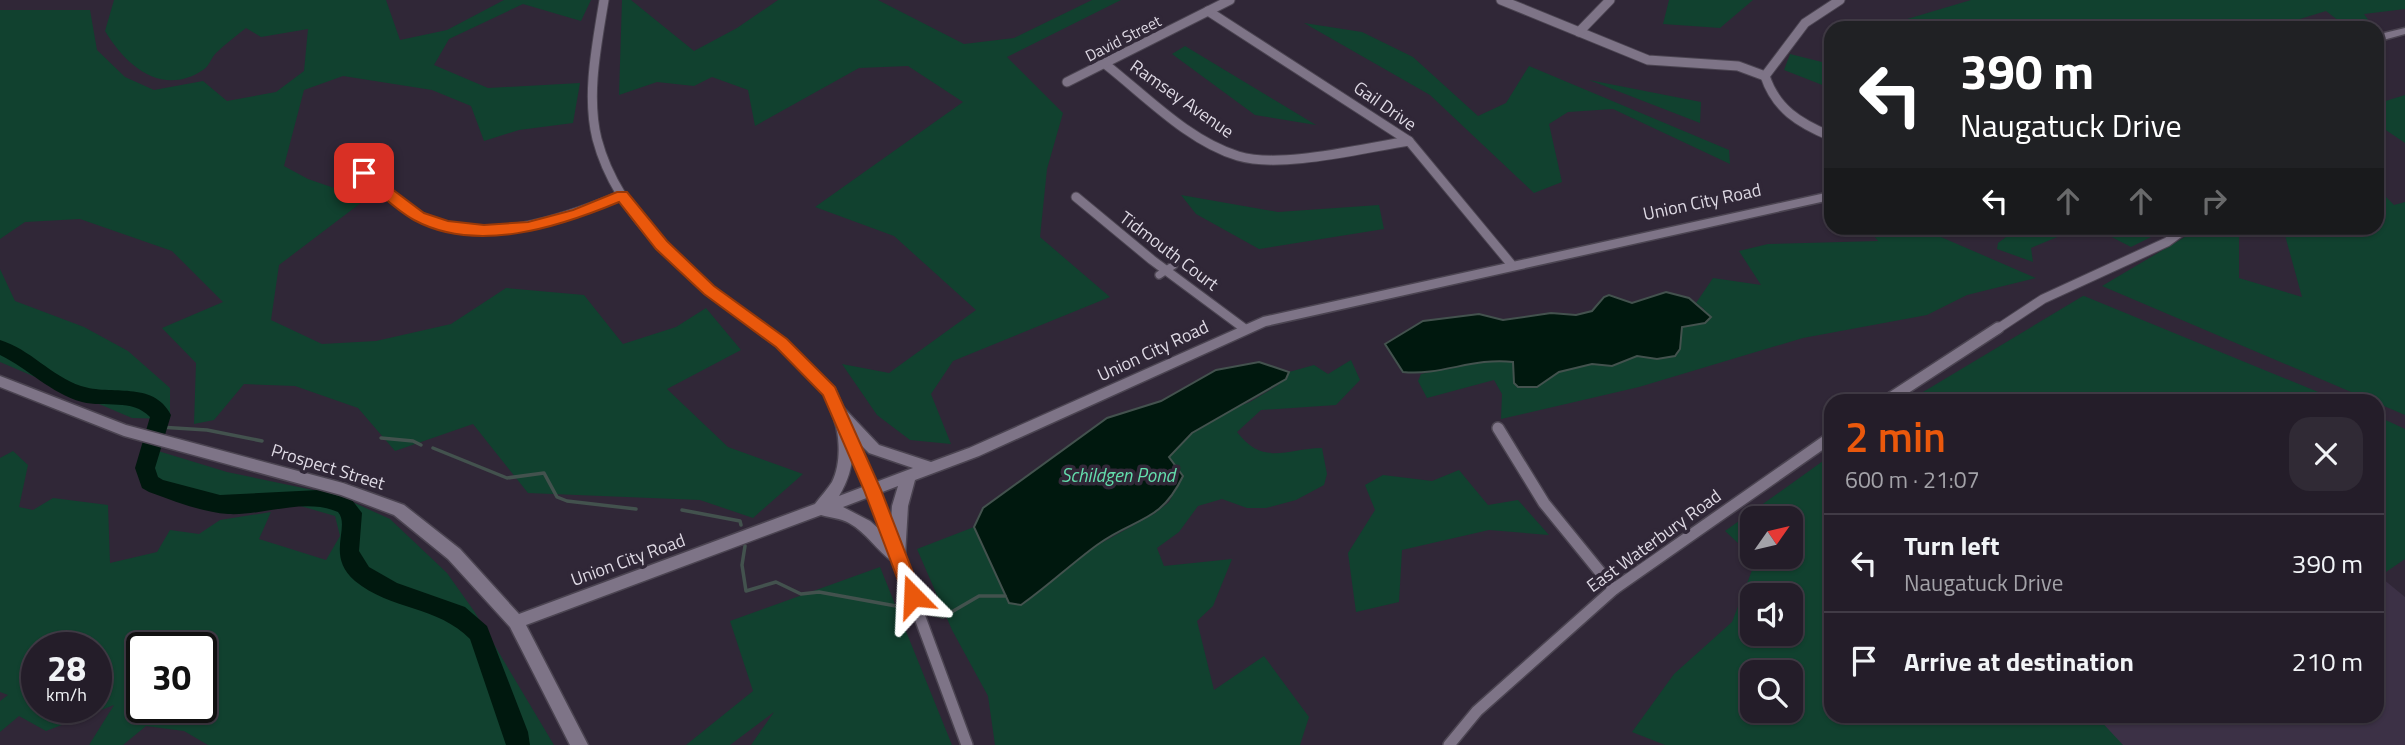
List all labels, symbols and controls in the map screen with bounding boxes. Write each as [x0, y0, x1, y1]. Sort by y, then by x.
street label: David Street [1081, 8, 1166, 67]
text: 390 m [1960, 33, 2094, 108]
icon: left [1845, 49, 1936, 140]
street label: Ramsey Avenue [1125, 53, 1240, 144]
street label: Gail Drive [1348, 74, 1422, 137]
text: Naugatuck Drive [1960, 101, 2182, 149]
pin [334, 143, 394, 203]
icon: arrive [345, 154, 383, 192]
street label: Union City Road [1640, 176, 1763, 227]
icon: left [1976, 182, 2014, 220]
icon: ahead [2049, 182, 2087, 220]
icon: ahead [2122, 182, 2160, 220]
icon: right [2195, 182, 2233, 220]
street label: Tidmouth Court [1114, 204, 1225, 297]
street label: Union City Road [1093, 313, 1213, 388]
text: 2 min [1845, 404, 1946, 468]
button: close [2289, 417, 2363, 491]
street label: Prospect Street [268, 436, 389, 497]
water label: Schildgen Pond [1061, 460, 1178, 489]
text: 600 m · 21:07 [1845, 462, 1980, 497]
street label: East Waterbury Road [1581, 482, 1727, 599]
north arrow [1740, 506, 1802, 569]
map controls [1740, 506, 1803, 723]
street label: Union City Road [567, 526, 689, 593]
text: Turn left [1904, 526, 1999, 565]
icon: left [1845, 544, 1883, 582]
text: 390 m [2292, 544, 2363, 583]
position arrow [876, 559, 950, 633]
text: Naugatuck Drive [1904, 565, 2063, 600]
button: sound [1740, 583, 1803, 646]
speed limit sign: 30 [126, 632, 217, 723]
text: 28 [47, 641, 86, 695]
icon: arrive [1845, 642, 1883, 680]
text: Arrive at destination [1904, 642, 2134, 681]
text: 210 m [2292, 642, 2363, 681]
button: search [1740, 660, 1803, 723]
text: km/h [46, 681, 87, 708]

